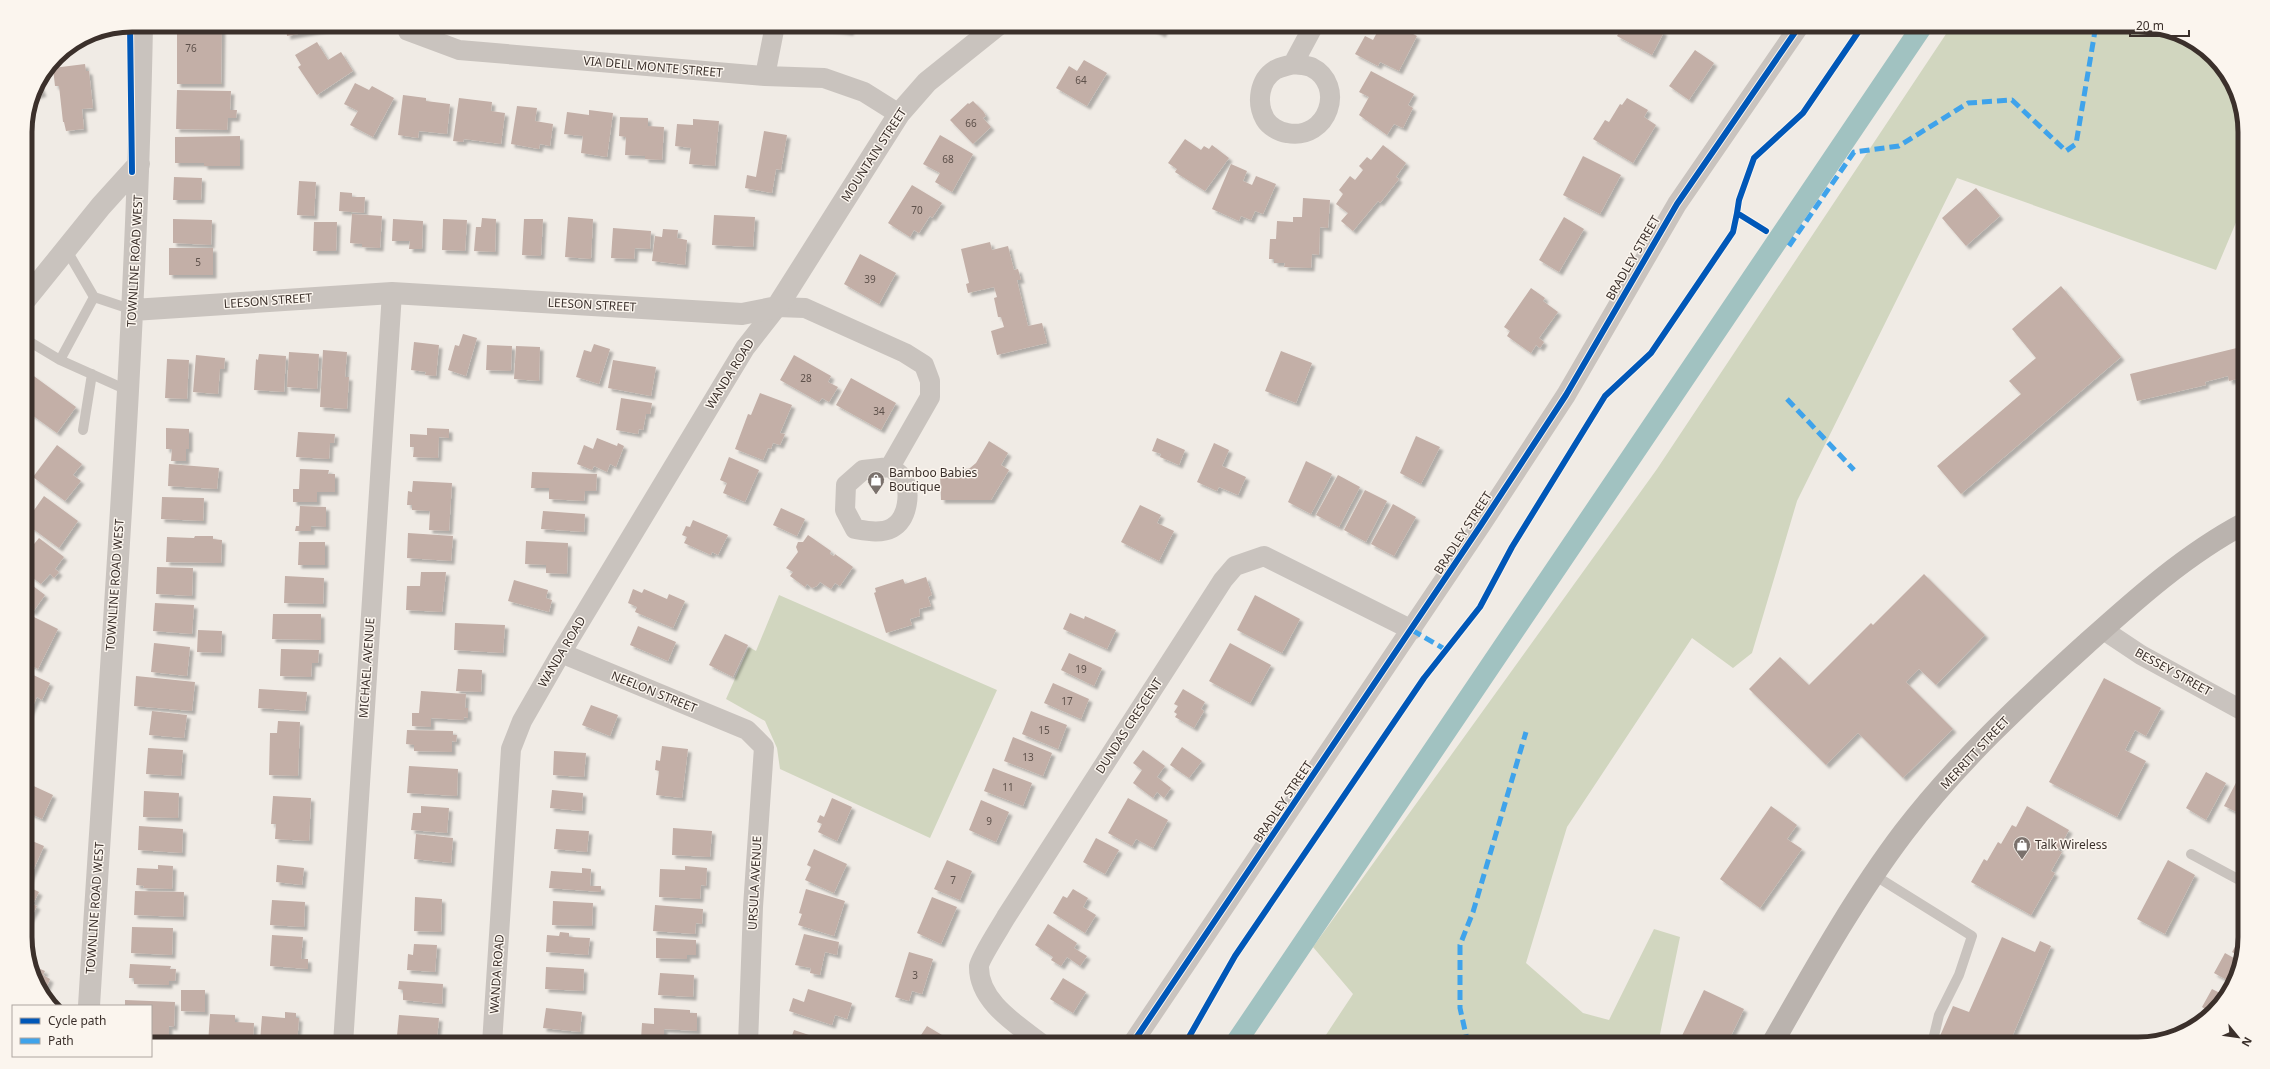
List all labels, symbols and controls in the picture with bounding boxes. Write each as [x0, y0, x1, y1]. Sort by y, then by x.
scale bar [2130, 12, 2189, 38]
text: 20 m [2136, 17, 2164, 34]
house number: 76 [185, 41, 197, 55]
street label: VIA DELL MONTE STREET [583, 52, 724, 81]
house number: 64 [1075, 73, 1087, 87]
street label: MOUNTAIN STREET [837, 104, 910, 205]
house number: 66 [965, 116, 977, 130]
house number: 68 [942, 152, 954, 166]
street label: TOWNLINE ROAD WEST [123, 194, 146, 328]
house number: 70 [911, 203, 923, 217]
street label: BRADLEY STREET [1601, 212, 1664, 303]
house number: 5 [195, 255, 201, 269]
house number: 39 [864, 272, 876, 286]
street label: LEESON STREET [223, 289, 313, 312]
street label: LEESON STREET [547, 294, 637, 315]
street label: WANDA ROAD [701, 335, 758, 412]
house number: 28 [800, 371, 812, 385]
house number: 34 [873, 404, 885, 418]
place label: Bamboo Babies Boutique [889, 464, 978, 495]
shop icon: Bamboo Babies Boutique [866, 470, 886, 495]
street label: BRADLEY STREET [1429, 488, 1496, 577]
street label: TOWNLINE ROAD WEST [101, 518, 128, 652]
street label: WANDA ROAD [534, 613, 590, 690]
street label: MICHAEL AVENUE [355, 617, 378, 719]
street label: BESSEY STREET [2132, 644, 2215, 700]
house number: 19 [1075, 662, 1087, 676]
street label: NEELON STREET [609, 667, 700, 717]
street label: DUNDAS CRESCENT [1091, 674, 1166, 777]
house number: 17 [1061, 694, 1073, 708]
street label: MERRITT STREET [1936, 712, 2013, 793]
house number: 15 [1038, 723, 1050, 737]
house number: 13 [1022, 750, 1034, 764]
street label: BRADLEY STREET [1249, 757, 1316, 846]
house number: 11 [1002, 780, 1014, 794]
house number: 9 [986, 814, 992, 828]
street label: URSULA AVENUE [744, 835, 765, 931]
shop icon: Talk Wireless [2012, 835, 2032, 860]
place label: Talk Wireless [2035, 836, 2107, 853]
street label: TOWNLINE ROAD WEST [81, 841, 108, 975]
house number: 7 [950, 873, 956, 887]
street label: WANDA ROAD [485, 933, 508, 1014]
house number: 3 [912, 968, 918, 982]
legend [12, 1005, 152, 1057]
text: Cycle path [48, 1012, 106, 1029]
north arrow [2218, 1017, 2258, 1057]
text: Path [48, 1032, 74, 1049]
text: N [2238, 1035, 2256, 1050]

